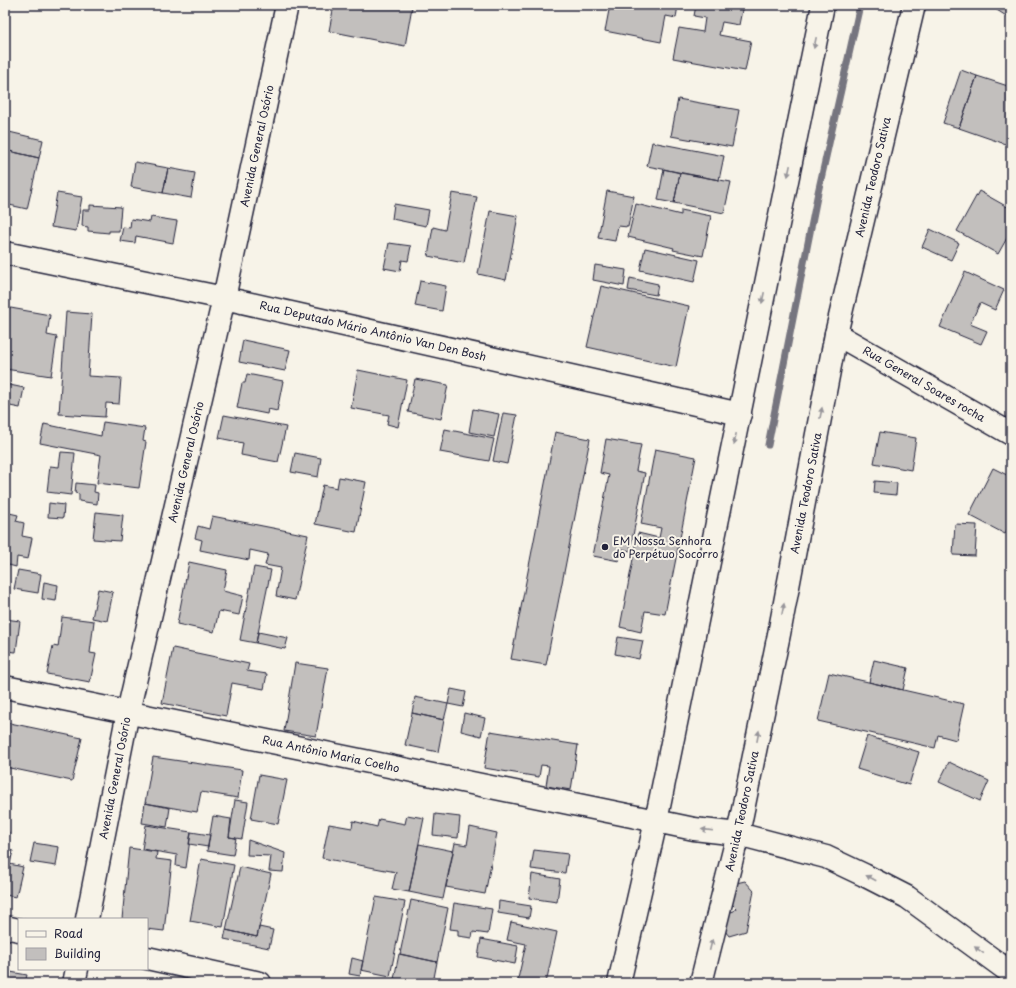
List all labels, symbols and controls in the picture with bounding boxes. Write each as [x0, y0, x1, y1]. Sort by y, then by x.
one-way arrow [812, 37, 818, 49]
street label: Avenida General Osório [235, 83, 278, 208]
street label: Avenida Teodoro Sativa [850, 115, 895, 239]
one-way arrow [786, 164, 792, 177]
one-way arrow [760, 292, 766, 304]
street label: Rua Deputado Mário Antônio Van Den Bosh [258, 296, 488, 365]
street label: Rua General Soares rocha [860, 341, 989, 426]
street label: Avenida General Osório [163, 400, 208, 524]
one-way arrow [818, 406, 824, 419]
street label: Avenida Teodoro Sativa [785, 431, 826, 555]
one-way arrow [731, 433, 737, 445]
place label: EM Nossa Senhora do Perpétuo Socorro [613, 532, 718, 562]
marker: EM Nossa Senhora do Perpétuo Socorro [600, 542, 610, 552]
one-way arrow [781, 603, 787, 615]
street label: Avenida General Osório [94, 715, 135, 840]
one-way arrow [755, 730, 761, 743]
street label: Rua Antônio Maria Coelho [261, 731, 401, 776]
street label: Avenida Teodoro Sativa [720, 749, 763, 873]
one-way arrow [701, 827, 713, 833]
one-way arrow [865, 875, 877, 882]
legend [18, 918, 148, 970]
text: Road [54, 924, 83, 942]
one-way arrow [708, 939, 714, 951]
text: Building [54, 944, 101, 962]
one-way arrow [974, 946, 985, 954]

